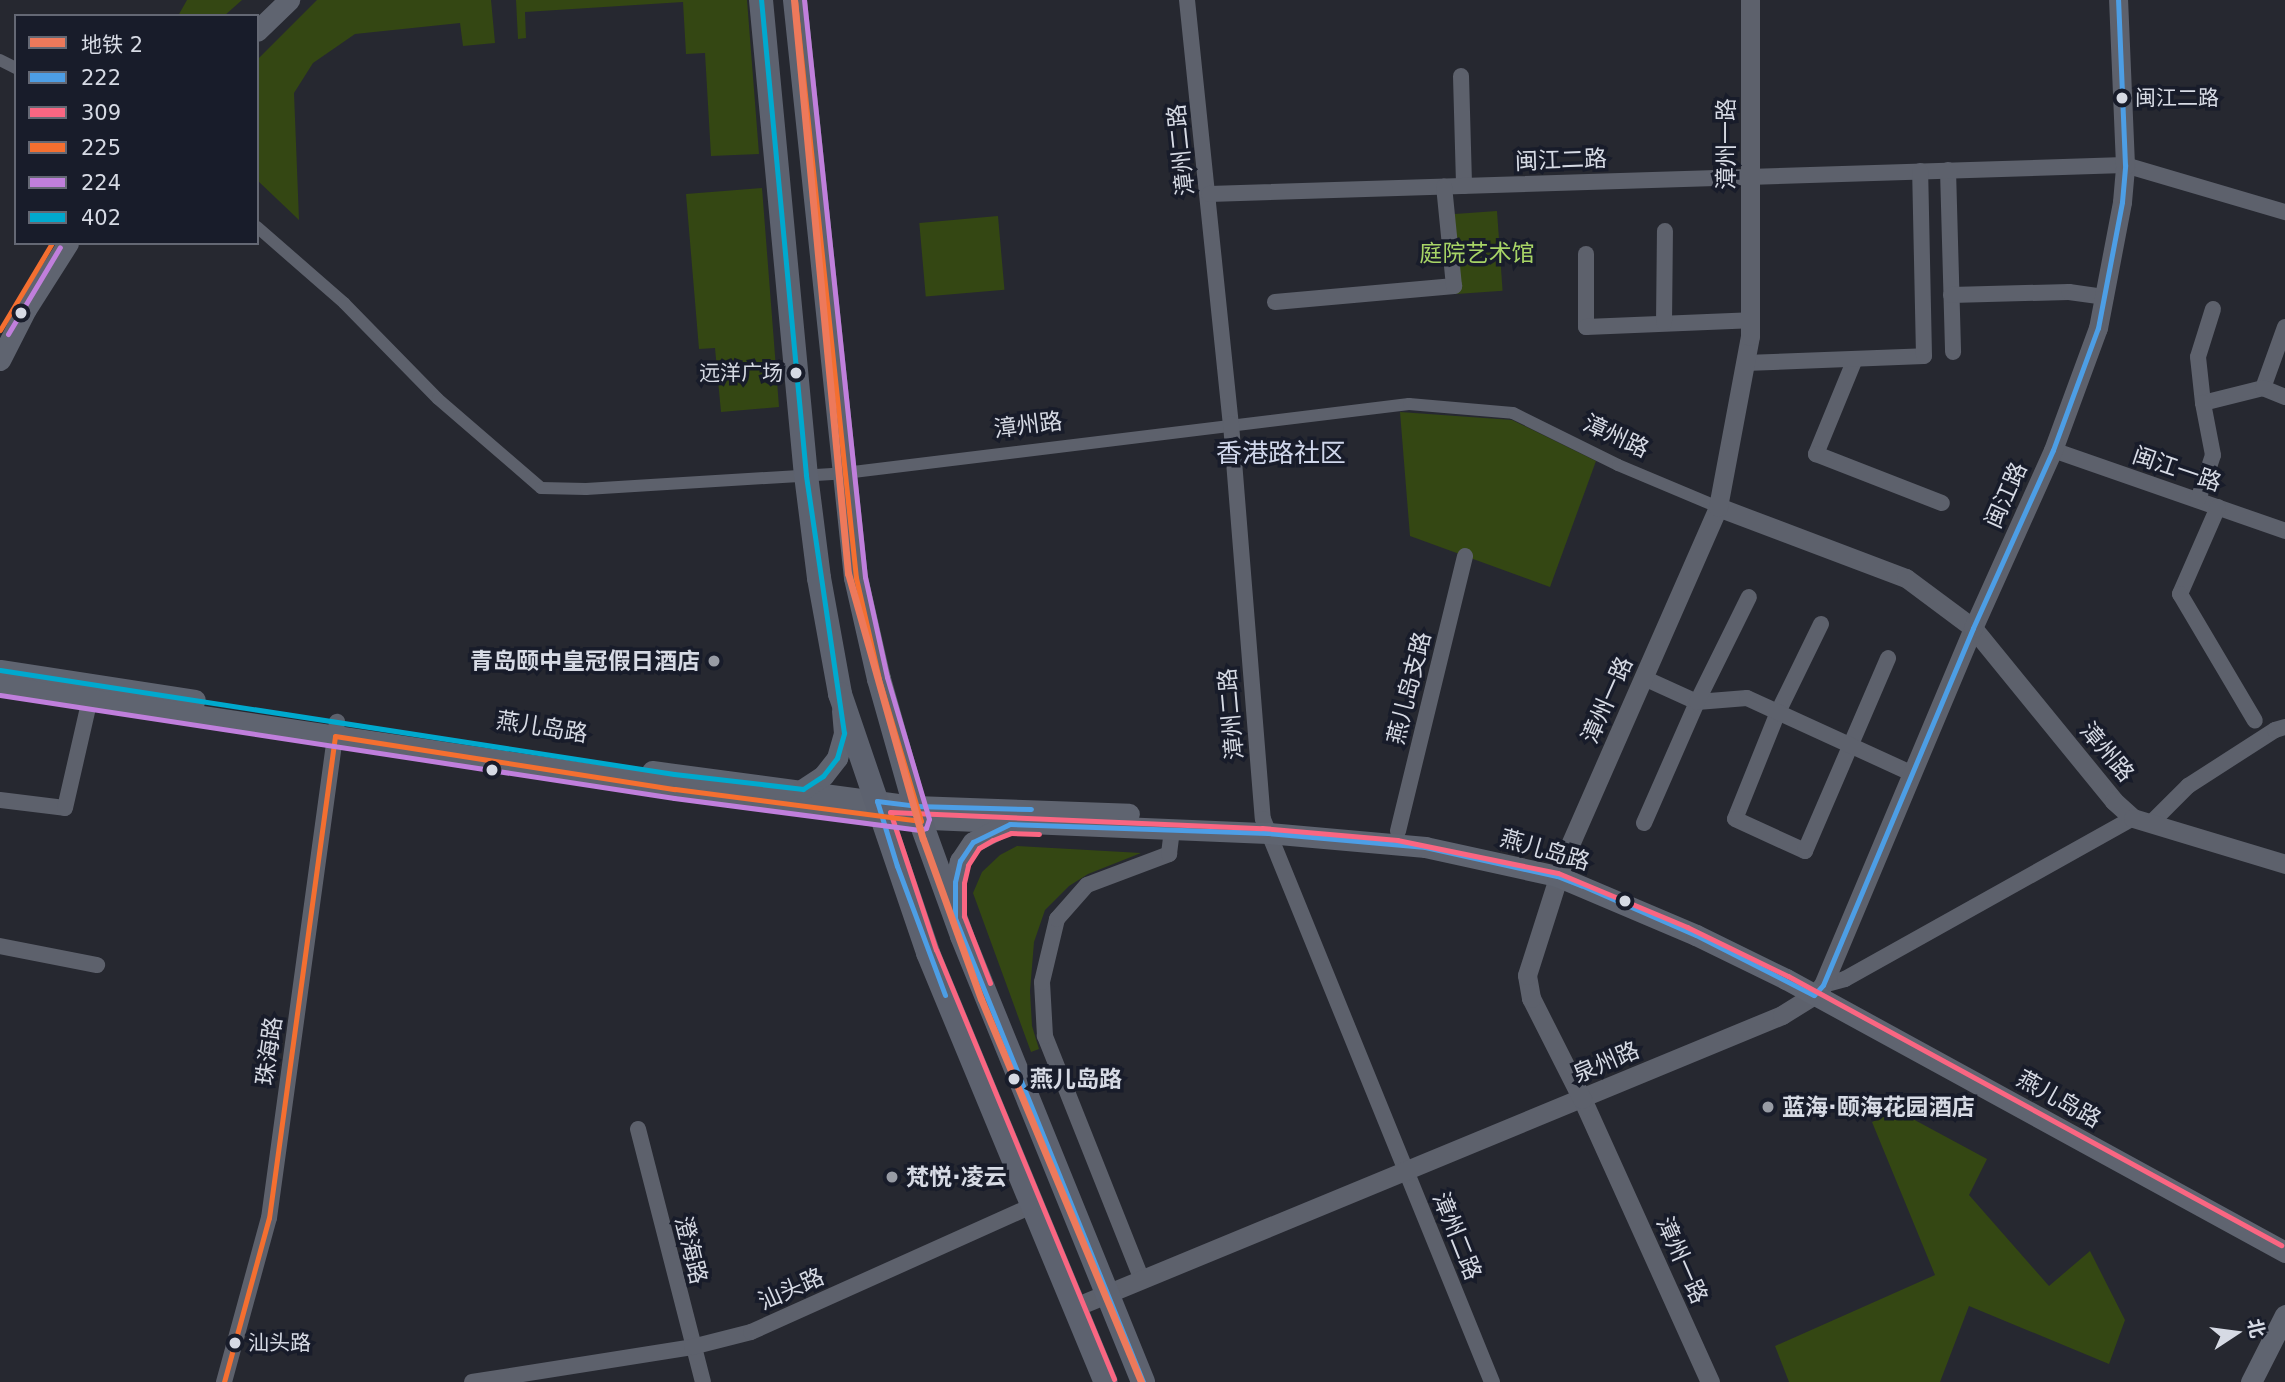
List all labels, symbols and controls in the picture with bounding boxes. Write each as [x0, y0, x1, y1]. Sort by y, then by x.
legend [14, 14, 259, 245]
text: 地铁 2 [81, 33, 143, 57]
text: 222 [81, 66, 121, 90]
place label: 闽江二路 [2135, 85, 2219, 111]
marker: 闽江二路 [2115, 91, 2129, 105]
street label: 漳州一路 [1712, 98, 1740, 190]
text: 309 [81, 101, 121, 125]
street label: 漳州二路 [1162, 103, 1200, 197]
text: 225 [81, 136, 121, 160]
street label: 闽江二路 [1515, 145, 1607, 175]
text: 224 [81, 171, 121, 195]
text: 402 [81, 206, 121, 230]
park label: 庭院艺术馆 [1420, 239, 1534, 267]
unlabelled marker [14, 306, 28, 320]
place label: 远洋广场 [699, 360, 783, 386]
marker: 远洋广场 [789, 366, 803, 380]
street label: 漳州路 [992, 407, 1064, 443]
street label: 漳州路 [1579, 409, 1653, 463]
district label: 香港路社区 [1216, 438, 1346, 470]
street label: 闽江一路 [2129, 441, 2225, 497]
street label: 闽江路 [1979, 458, 2033, 532]
street label: 燕儿岛支路 [1382, 629, 1436, 747]
place label: 青岛颐中皇冠假日酒店 [470, 647, 700, 675]
street label: 漳州一路 [1576, 652, 1638, 748]
marker: 青岛颐中皇冠假日酒店 [706, 653, 722, 669]
street label: 漳州二路 [1213, 667, 1249, 761]
street label: 燕儿岛路 [494, 706, 590, 748]
street label: 漳州路 [2074, 717, 2140, 787]
unlabelled marker [485, 763, 499, 777]
street label: 燕儿岛路 [1497, 824, 1593, 876]
unlabelled marker [1618, 894, 1632, 908]
street label: 珠海路 [251, 1015, 287, 1087]
street label: 泉州路 [1569, 1036, 1643, 1088]
place label: 燕儿岛路 [1030, 1065, 1122, 1093]
street label: 燕儿岛路 [2012, 1065, 2106, 1133]
marker: 燕儿岛路 [1004, 1069, 1024, 1089]
place label: 蓝海·颐海花园酒店 [1782, 1093, 1975, 1121]
marker: 蓝海·颐海花园酒店 [1760, 1099, 1776, 1115]
place label: 梵悦·凌云 [906, 1163, 1007, 1191]
marker: 梵悦·凌云 [884, 1169, 900, 1185]
street label: 漳州二路 [1427, 1188, 1487, 1284]
street label: 漳州一路 [1651, 1212, 1713, 1308]
street label: 澄海路 [669, 1213, 713, 1287]
street label: 汕头路 [754, 1262, 828, 1316]
north arrow [2201, 1298, 2271, 1368]
text: 北 [2244, 1317, 2269, 1340]
place label: 汕头路 [248, 1330, 311, 1356]
marker: 汕头路 [228, 1336, 242, 1350]

